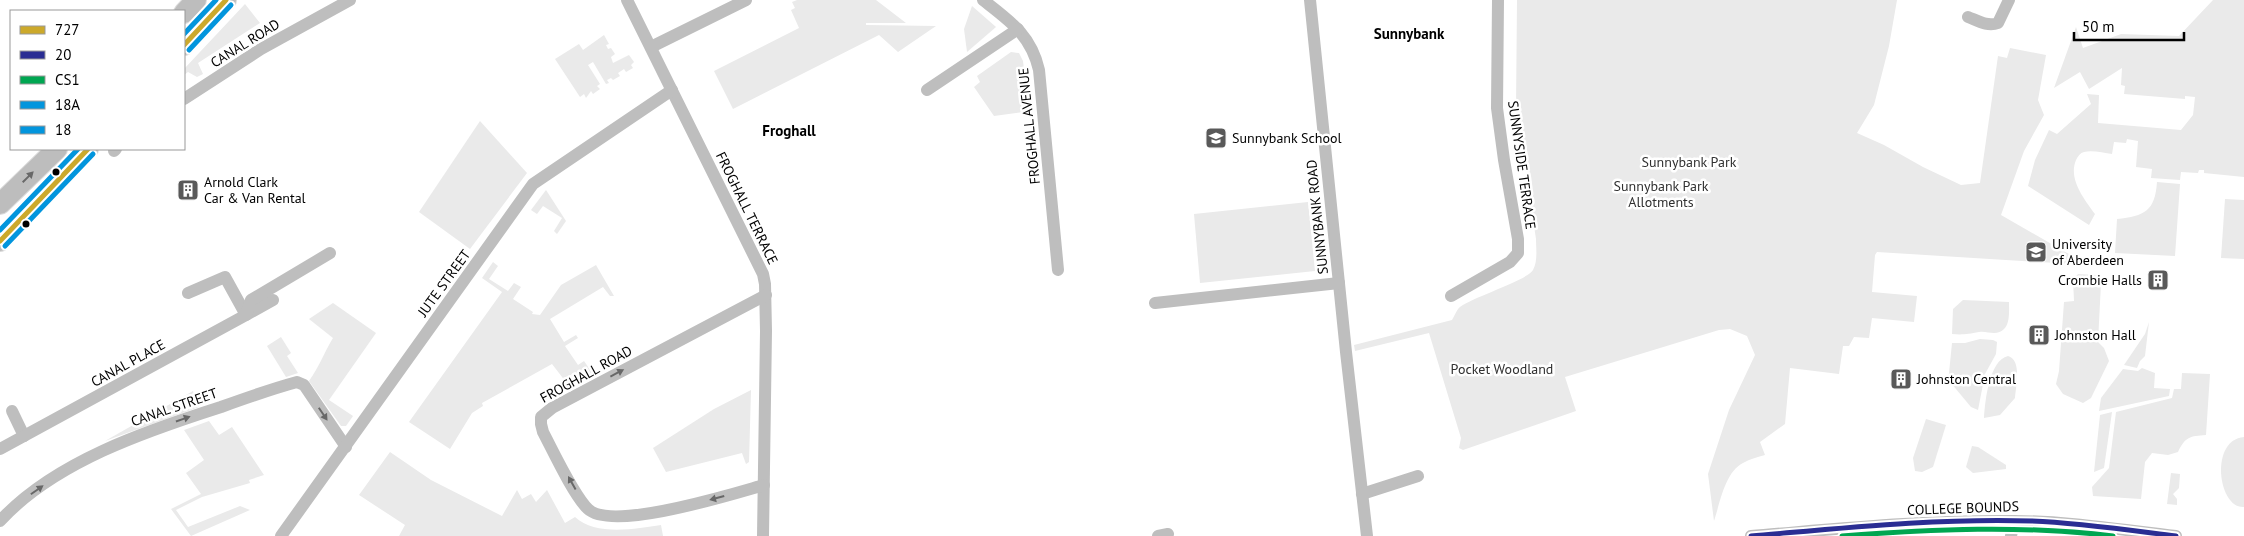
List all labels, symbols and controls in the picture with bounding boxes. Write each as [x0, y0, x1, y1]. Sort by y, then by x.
legend [10, 10, 185, 150]
scale bar [2074, 10, 2184, 42]
street label: CANAL ROAD [207, 15, 283, 71]
text: 50 m [2082, 17, 2115, 36]
text: 727 [55, 20, 80, 39]
district label: Sunnybank [1374, 24, 1445, 43]
text: 20 [55, 45, 71, 64]
street label: FROGHALL AVENUE [1014, 67, 1044, 185]
text: CS1 [55, 70, 80, 89]
text: 18A [55, 95, 80, 114]
street label: SUNNYSIDE TERRACE [1504, 100, 1540, 230]
text: 18 [55, 120, 71, 139]
district label: Froghall [762, 121, 816, 140]
school or university icon: Sunnybank School [1204, 126, 1228, 150]
place label: Sunnybank School [1232, 129, 1342, 147]
street label: FROGHALL TERRACE [712, 149, 782, 267]
park label: Sunnybank Park [1642, 153, 1737, 171]
street label: SUNNYBANK ROAD [1302, 159, 1332, 275]
unlabelled marker [51, 167, 61, 177]
one-way arrow [22, 171, 34, 183]
place label: Arnold Clark Car & Van Rental [204, 173, 306, 207]
park label: Sunnybank Park Allotments [1614, 177, 1709, 211]
building icon: Arnold Clark Car & Van Rental [176, 178, 200, 202]
unlabelled marker [21, 219, 31, 229]
place label: University of Aberdeen [2052, 235, 2124, 269]
school or university icon: University of Aberdeen [2024, 240, 2048, 264]
street label: JUTE STREET [413, 246, 474, 321]
building icon: Crombie Halls [2146, 268, 2170, 292]
place label: Crombie Halls [2058, 271, 2142, 289]
building icon: Johnston Hall [2027, 323, 2051, 347]
place label: Johnston Hall [2054, 326, 2136, 344]
street label: CANAL PLACE [88, 335, 168, 391]
street label: FROGHALL ROAD [537, 341, 635, 407]
park label: Pocket Woodland [1451, 360, 1553, 378]
building icon: Johnston Central [1889, 367, 1913, 391]
one-way arrow [610, 369, 624, 377]
place label: Johnston Central [1916, 370, 2016, 388]
street label: CANAL STREET [128, 384, 220, 430]
one-way arrow [318, 407, 328, 420]
one-way arrow [175, 415, 190, 423]
one-way arrow [568, 476, 576, 491]
one-way arrow [30, 485, 44, 495]
one-way arrow [709, 494, 724, 502]
street label: COLLEGE BOUNDS [1907, 497, 2019, 519]

